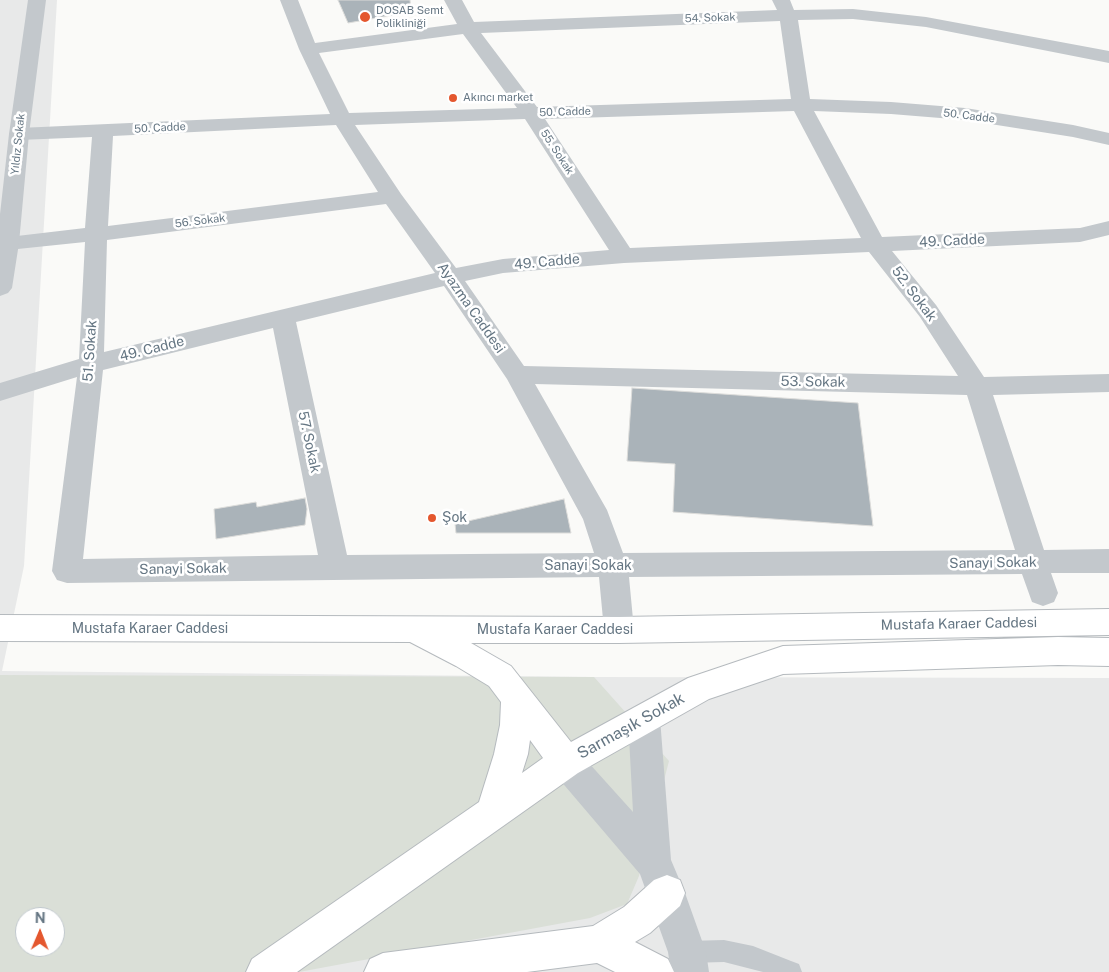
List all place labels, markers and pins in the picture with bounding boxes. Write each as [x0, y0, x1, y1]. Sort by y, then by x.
place label: DOSAB Semt Polikliniği [376, 4, 444, 30]
marker: DOSAB Semt Polikliniği [358, 10, 372, 24]
place label: Akıncı market [463, 91, 533, 105]
marker: Akıncı market [447, 92, 459, 104]
place label: Şok [442, 510, 467, 526]
marker: Şok [426, 512, 438, 524]

